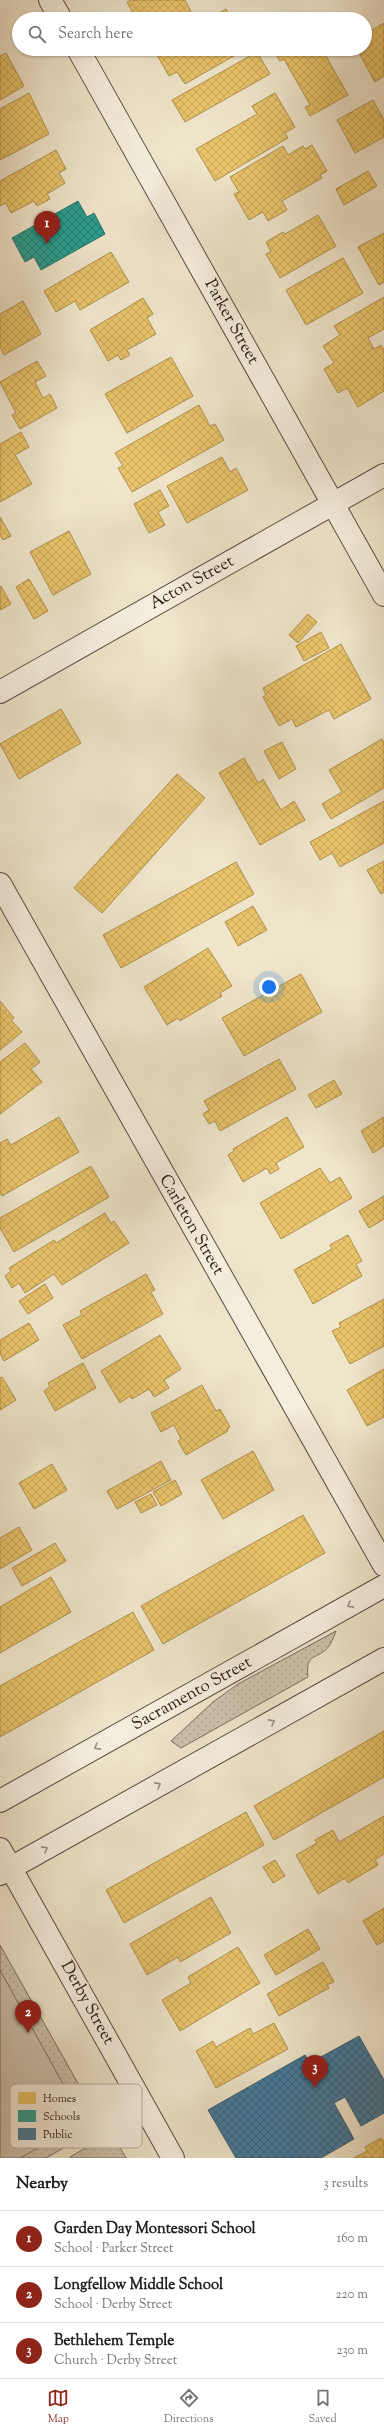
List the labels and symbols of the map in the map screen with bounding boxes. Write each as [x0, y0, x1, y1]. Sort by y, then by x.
pin: 1 [34, 211, 60, 244]
street label: Parker Street [198, 275, 264, 369]
street label: Acton Street [145, 550, 239, 616]
your location [259, 977, 279, 997]
street label: Carleton Street [152, 1170, 230, 1280]
one-way arrow [347, 1600, 354, 1608]
street label: Sacramento Street [128, 1651, 257, 1737]
one-way arrow [267, 1719, 275, 1726]
one-way arrow [94, 1742, 101, 1749]
one-way arrow [154, 1783, 161, 1790]
one-way arrow [41, 1846, 48, 1853]
street label: Derby Street [54, 1957, 120, 2049]
pin: 2 [15, 2000, 41, 2033]
pin: 3 [302, 2055, 328, 2088]
legend [10, 2084, 142, 2148]
text: Homes [43, 2091, 76, 2107]
text: Schools [43, 2109, 80, 2125]
text: Public [43, 2127, 72, 2143]

